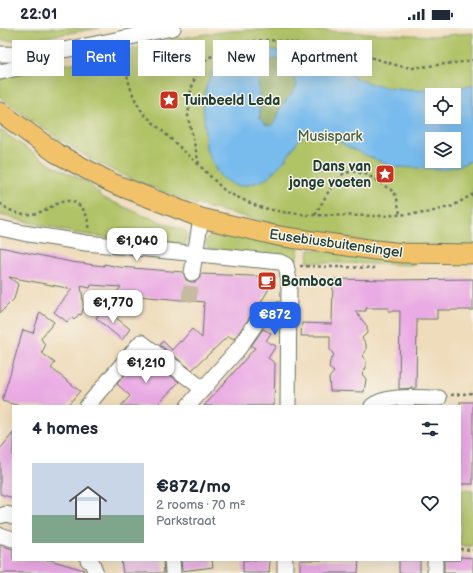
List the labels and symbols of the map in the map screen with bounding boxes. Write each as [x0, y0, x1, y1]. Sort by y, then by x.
place icon: Tuinbeeld Leda [158, 89, 180, 111]
place label: Tuinbeeld Leda [183, 92, 280, 109]
park label: Musispark [298, 128, 363, 145]
place label: Dans van jonge voeten [288, 158, 371, 191]
place icon: Dans van jonge voeten [374, 163, 396, 185]
street label: Eusebiusbuitensingel [268, 226, 404, 261]
pin: €1,040 [104, 228, 170, 262]
cafe icon: Bomboca [256, 270, 278, 292]
place label: Bomboca [281, 273, 342, 290]
pin: €1,770 [80, 290, 146, 324]
pin: €872 [251, 302, 299, 336]
pin: €1,210 [113, 350, 179, 384]

